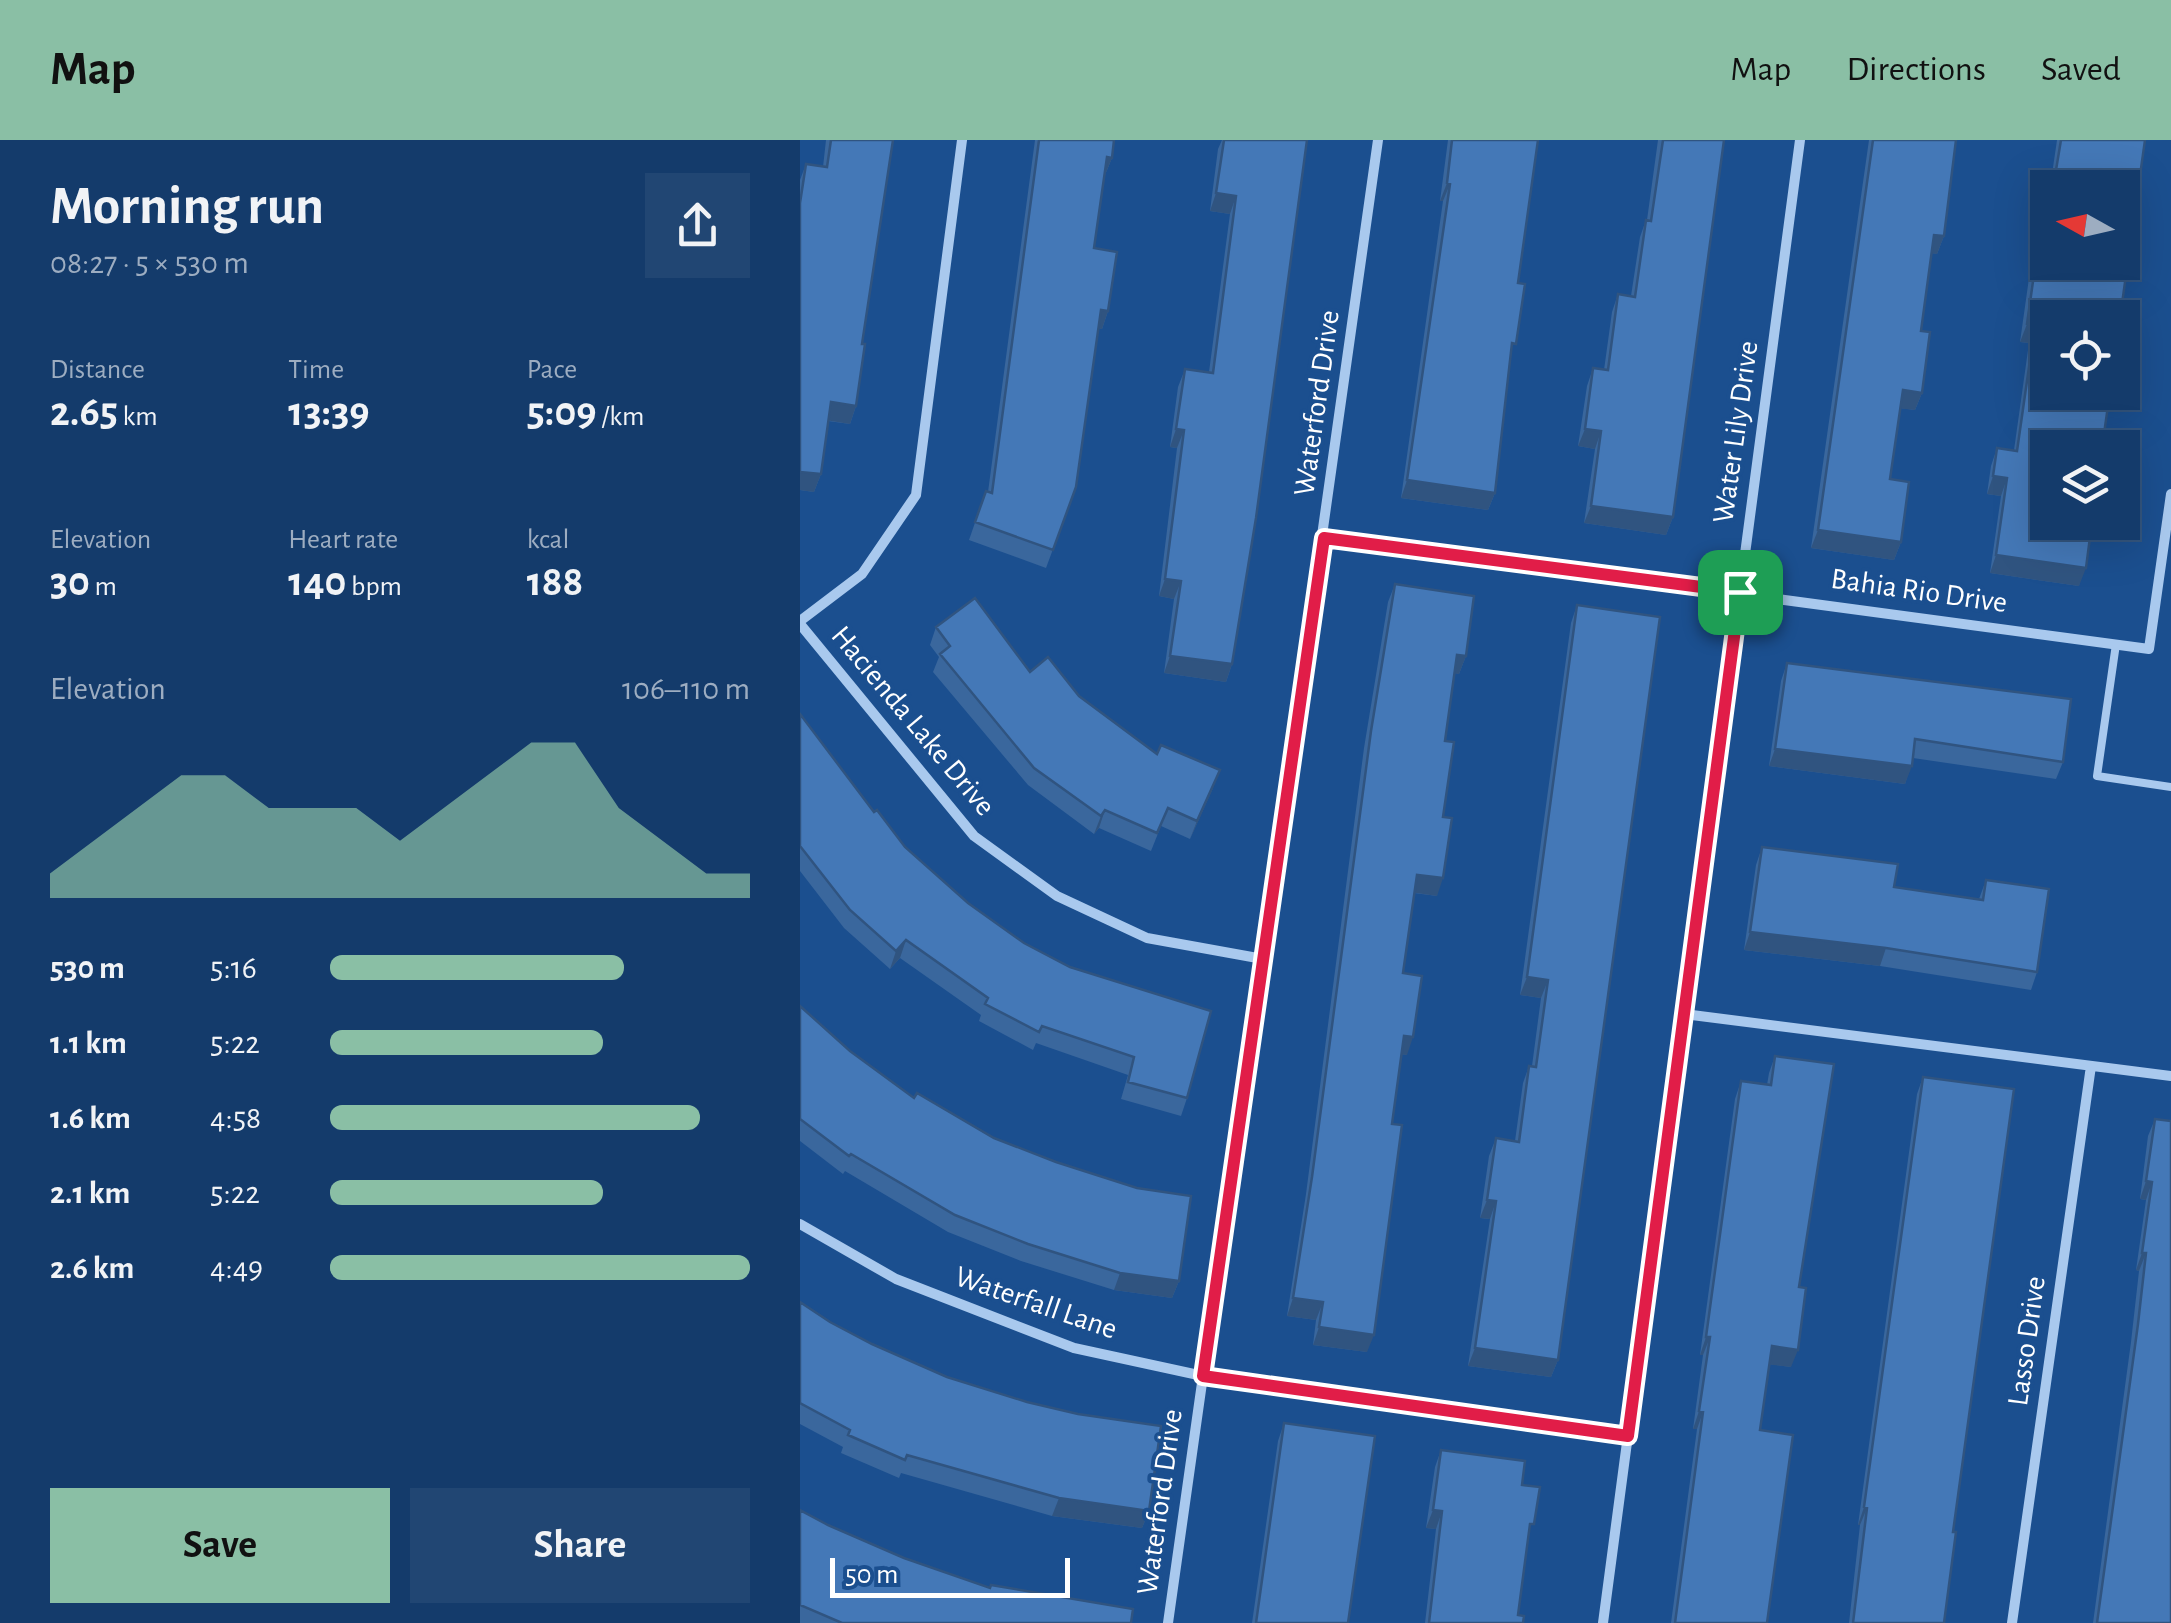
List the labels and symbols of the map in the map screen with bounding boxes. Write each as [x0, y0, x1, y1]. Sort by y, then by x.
north arrow [2030, 170, 2140, 280]
street label: Waterford Drive [1289, 308, 1345, 498]
street label: Water Lily Drive [1708, 339, 1764, 525]
pin [1698, 550, 1783, 635]
street label: Bahia Rio Drive [1829, 564, 2009, 618]
street label: Hacienda Lake Drive [825, 621, 1001, 821]
street label: Waterfall Lane [951, 1261, 1121, 1345]
street label: Lasso Drive [2003, 1274, 2051, 1408]
street label: Waterford Drive [1132, 1407, 1188, 1597]
scale bar [830, 1553, 1070, 1598]

